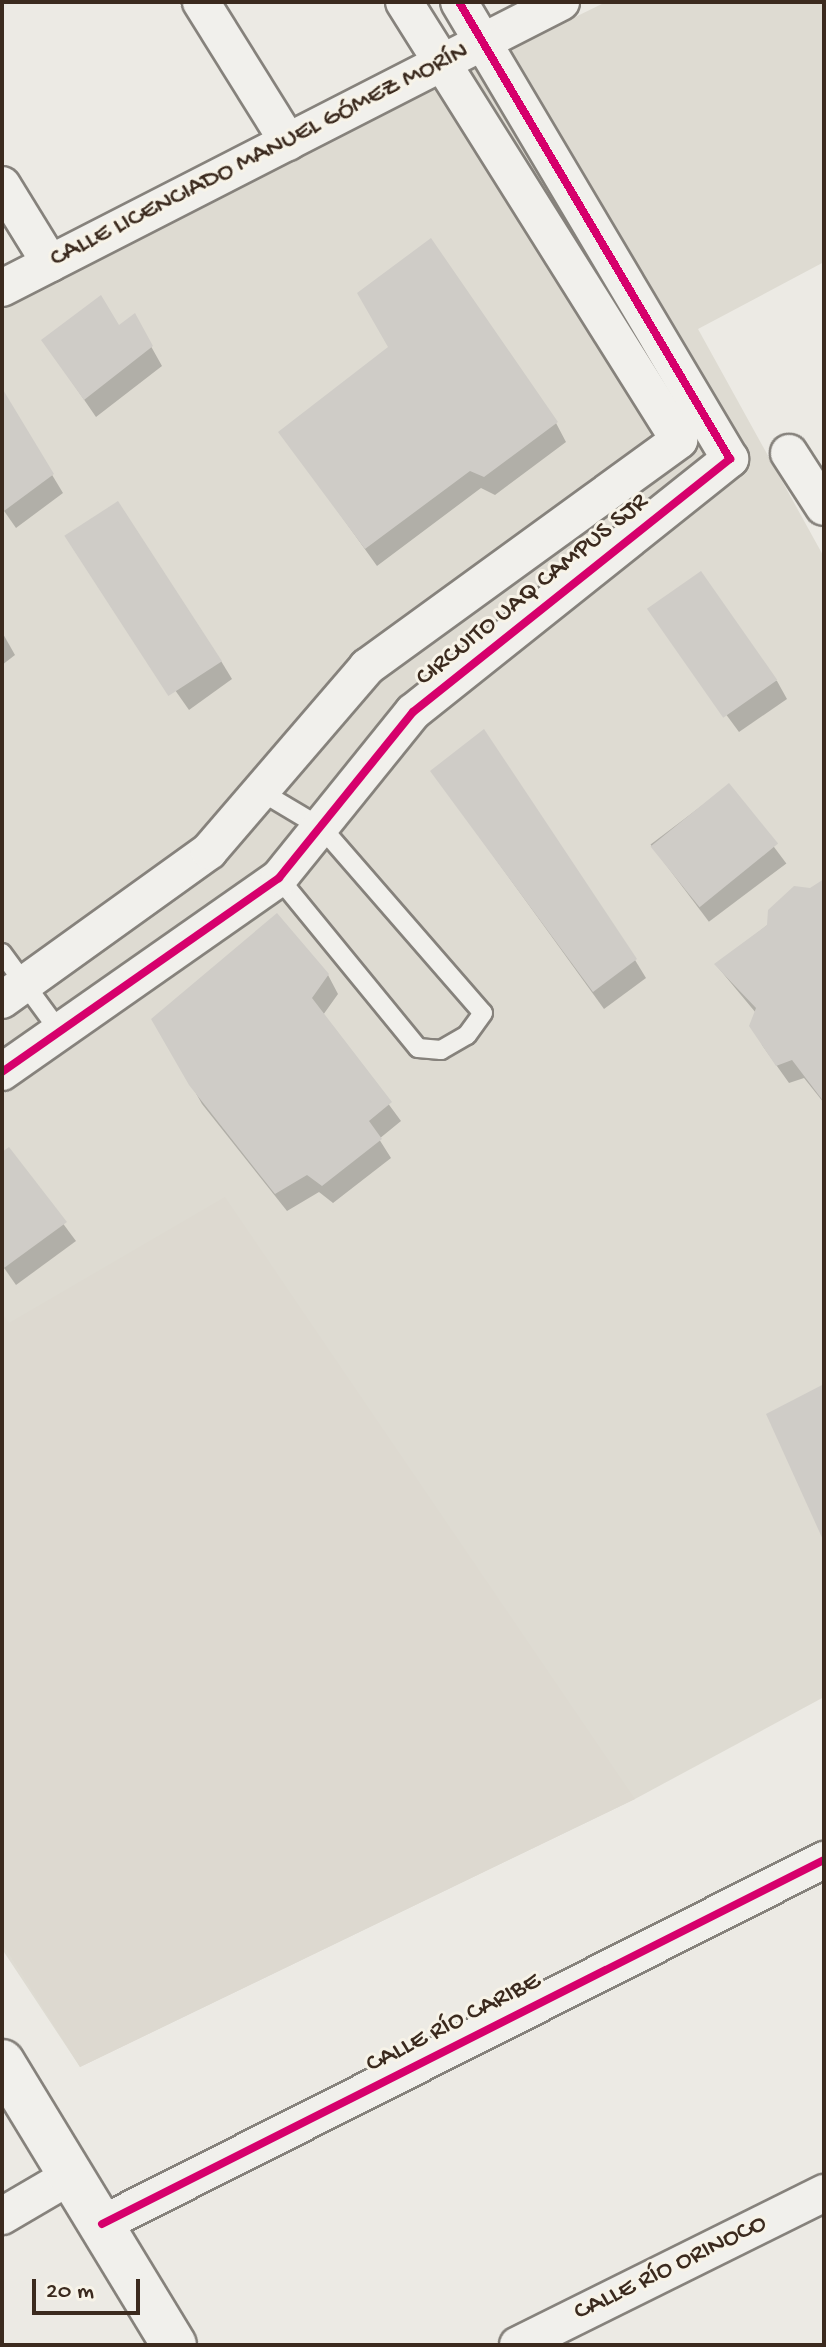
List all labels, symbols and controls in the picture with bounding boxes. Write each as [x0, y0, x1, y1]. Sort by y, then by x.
street label: CALLE LICENCIADO MANUEL GÓMEZ MORÍN [46, 36, 474, 276]
street label: CIRCUITO UAQ CAMPUS SJR [411, 488, 655, 694]
street label: CALLE RÍO CARIBE [362, 1967, 546, 2081]
street label: CALLE RÍO ORINOCO [570, 2209, 772, 2329]
scale bar [36, 2263, 144, 2313]
text: 20 m [46, 2278, 94, 2307]

